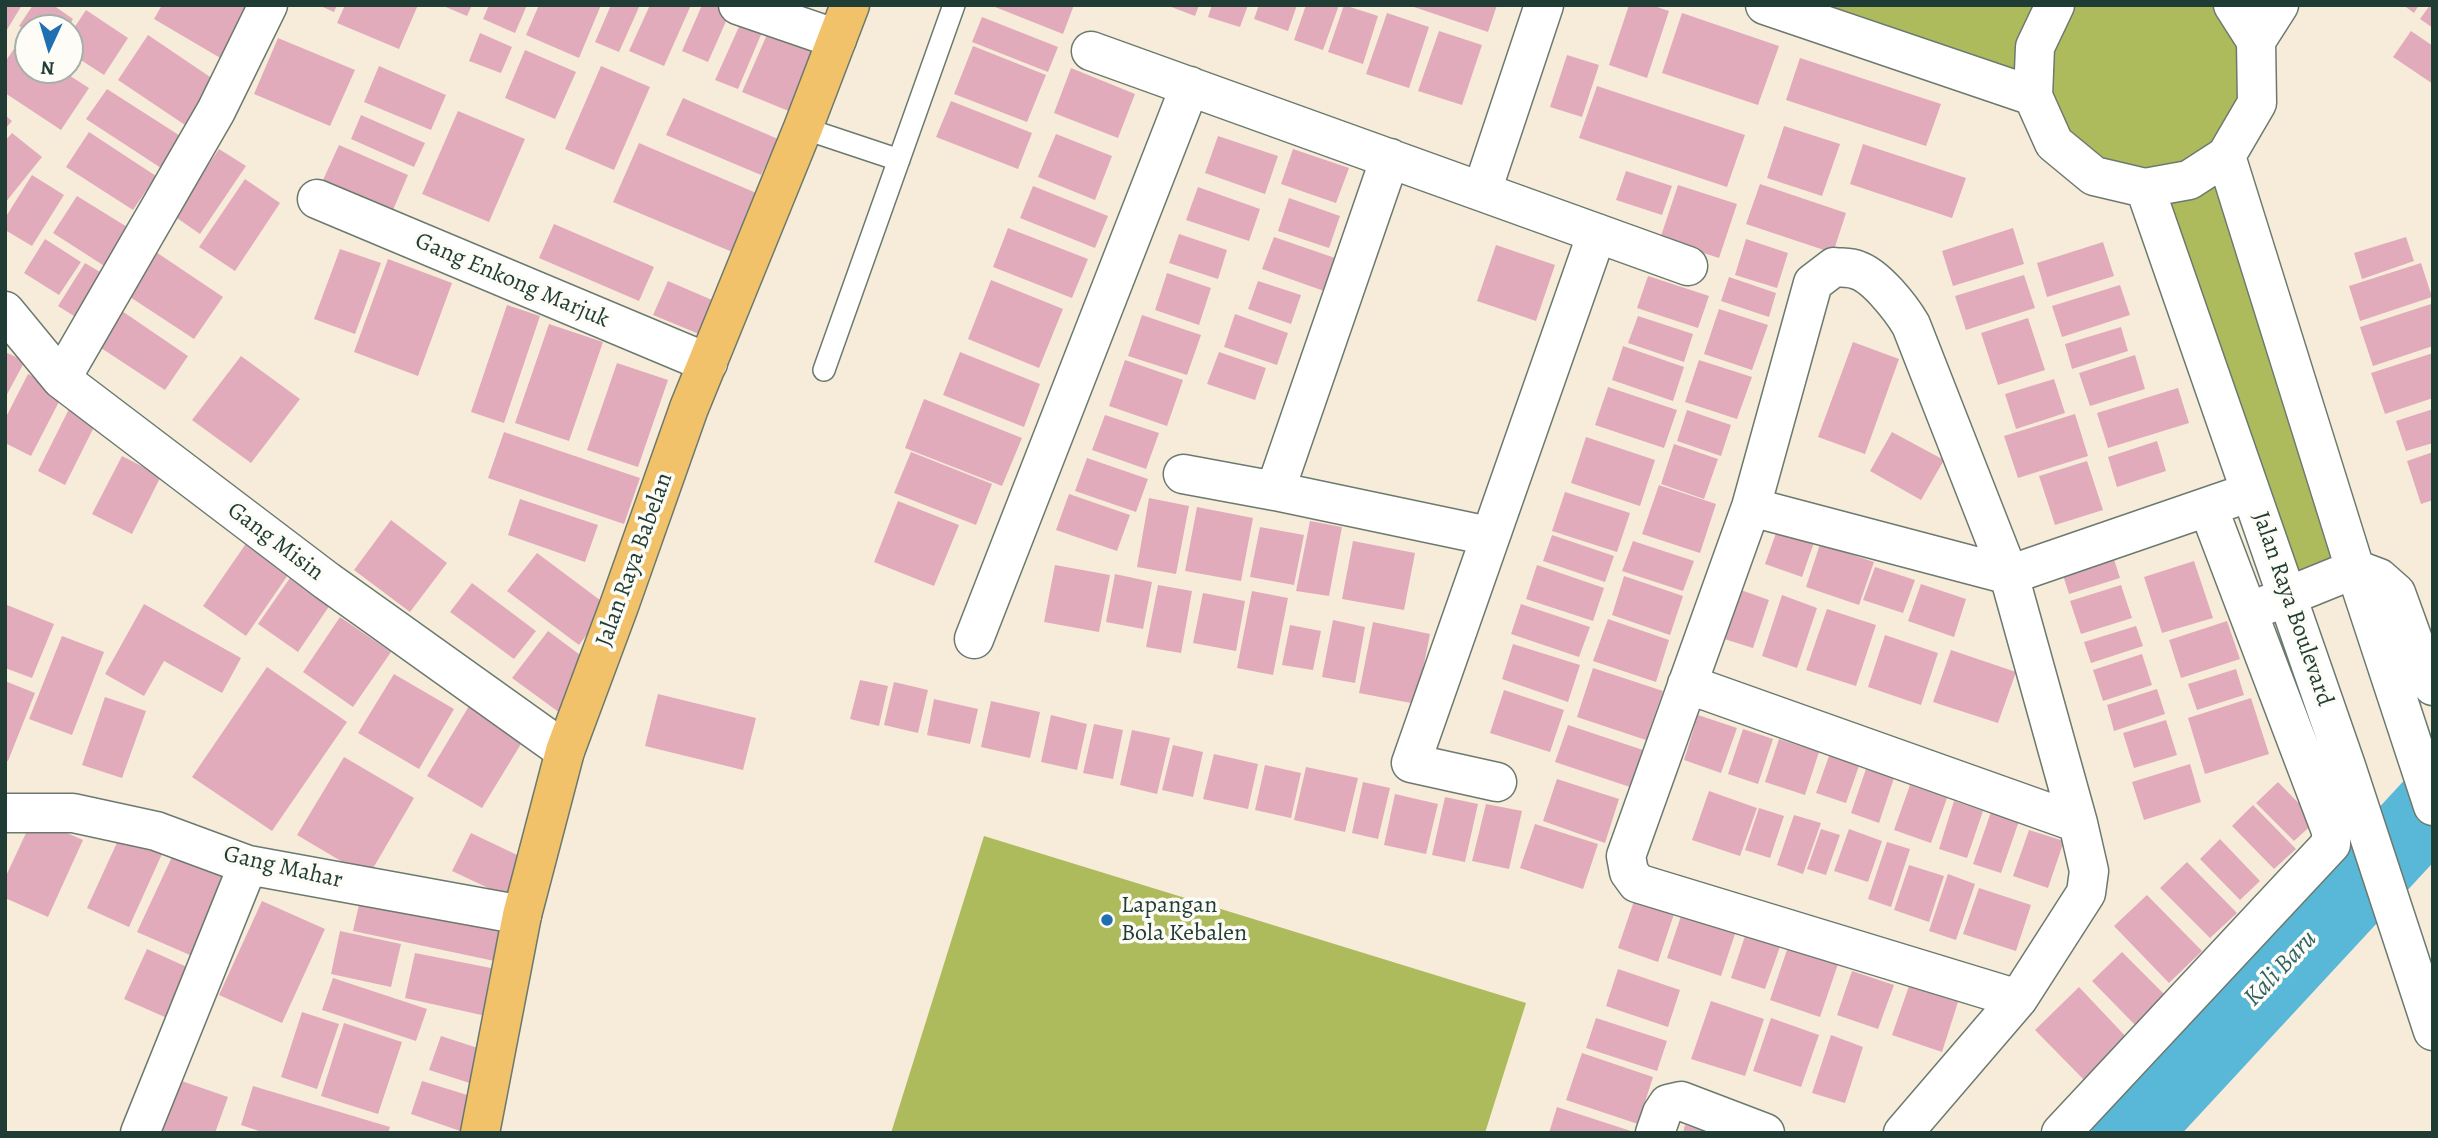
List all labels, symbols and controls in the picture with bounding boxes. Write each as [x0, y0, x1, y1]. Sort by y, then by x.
north arrow [14, 14, 84, 84]
text: N [40, 55, 55, 81]
street label: Gang Enkong Marjuk [411, 227, 613, 335]
street label: Jalan Raya Babelan [590, 469, 680, 651]
street label: Gang Misin [221, 496, 329, 588]
street label: Jalan Raya Boulevard [2245, 508, 2339, 710]
street label: Gang Mahar [221, 840, 345, 896]
place label: Lapangan Bola Kebalen [1121, 892, 1247, 948]
marker: Lapangan Bola Kebalen [1099, 912, 1115, 928]
water label: Kali Baru [2238, 924, 2324, 1014]

